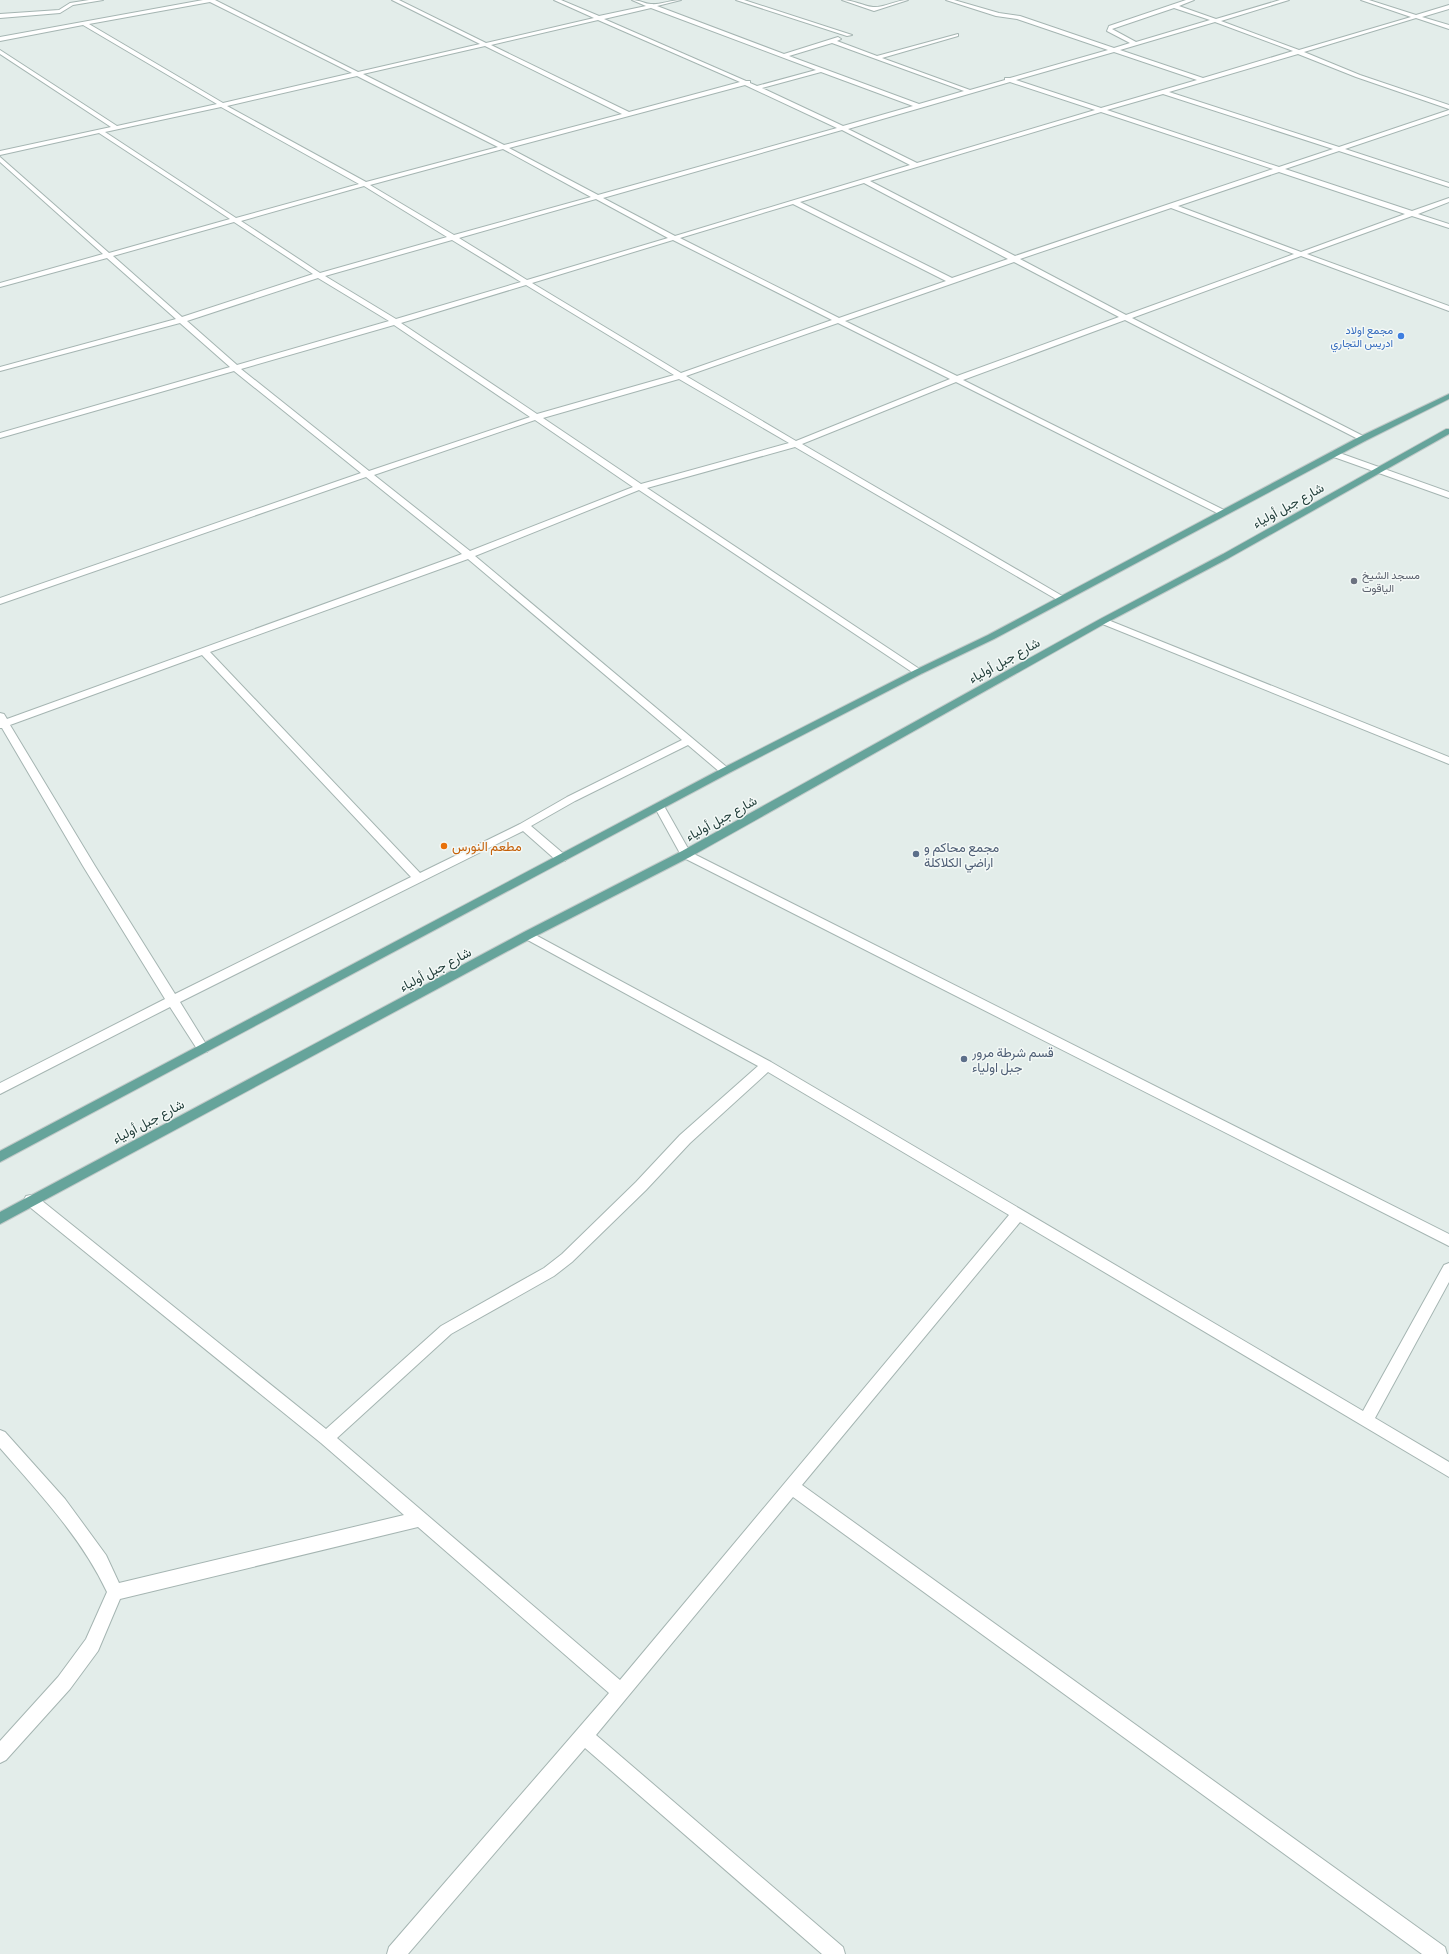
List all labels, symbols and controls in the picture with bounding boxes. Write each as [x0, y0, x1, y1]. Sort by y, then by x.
place label: مجمع اولاد ادريس التجاري [1331, 323, 1393, 353]
marker: مجمع اولاد ادريس التجاري [1396, 331, 1406, 341]
street label: شارع جبل أولياء [1249, 479, 1327, 533]
place label: مسجد الشيخ الياقوت [1362, 568, 1420, 595]
marker: مسجد الشيخ الياقوت [1349, 576, 1359, 586]
street label: شارع جبل أولياء [965, 634, 1043, 688]
street label: شارع جبل أولياء [682, 792, 760, 846]
place label: مطعم النورس [452, 838, 522, 855]
place label: مجمع محاكم و اراضي الكلاكلة [924, 839, 999, 873]
marker: مطعم النورس [439, 841, 449, 851]
marker: مجمع محاكم و اراضي الكلاكلة [911, 849, 921, 859]
street label: شارع جبل أولياء [396, 943, 475, 996]
place label: قسم شرطة مرور جبل اولياء [971, 1044, 1054, 1076]
marker: قسم شرطة مرور جبل اولياء [959, 1054, 969, 1064]
street label: شارع جبل أولياء [109, 1095, 188, 1148]

